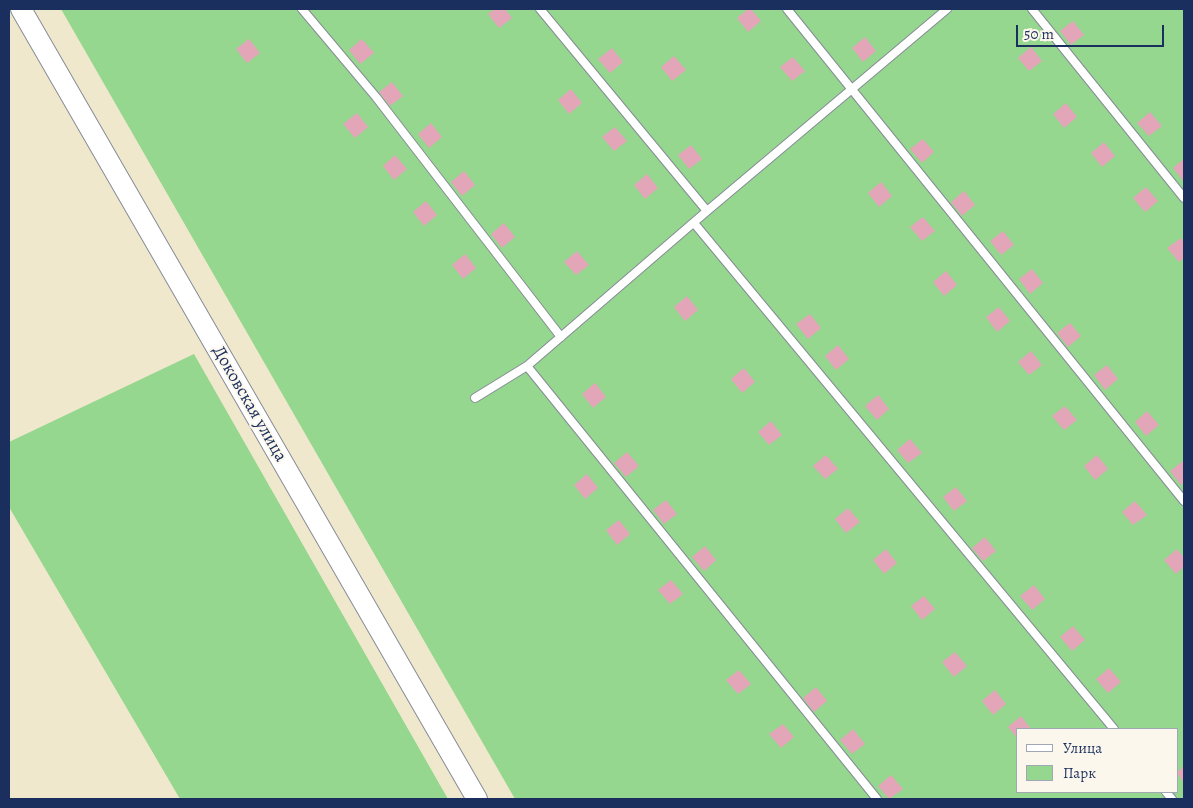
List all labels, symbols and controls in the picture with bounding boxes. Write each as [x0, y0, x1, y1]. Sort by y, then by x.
scale bar [1018, 15, 1166, 47]
text: 50 m [1024, 24, 1054, 44]
street label: Доковская улица [207, 342, 291, 466]
legend [1016, 728, 1178, 793]
text: Улица [1063, 738, 1102, 758]
text: Парк [1063, 763, 1096, 783]

